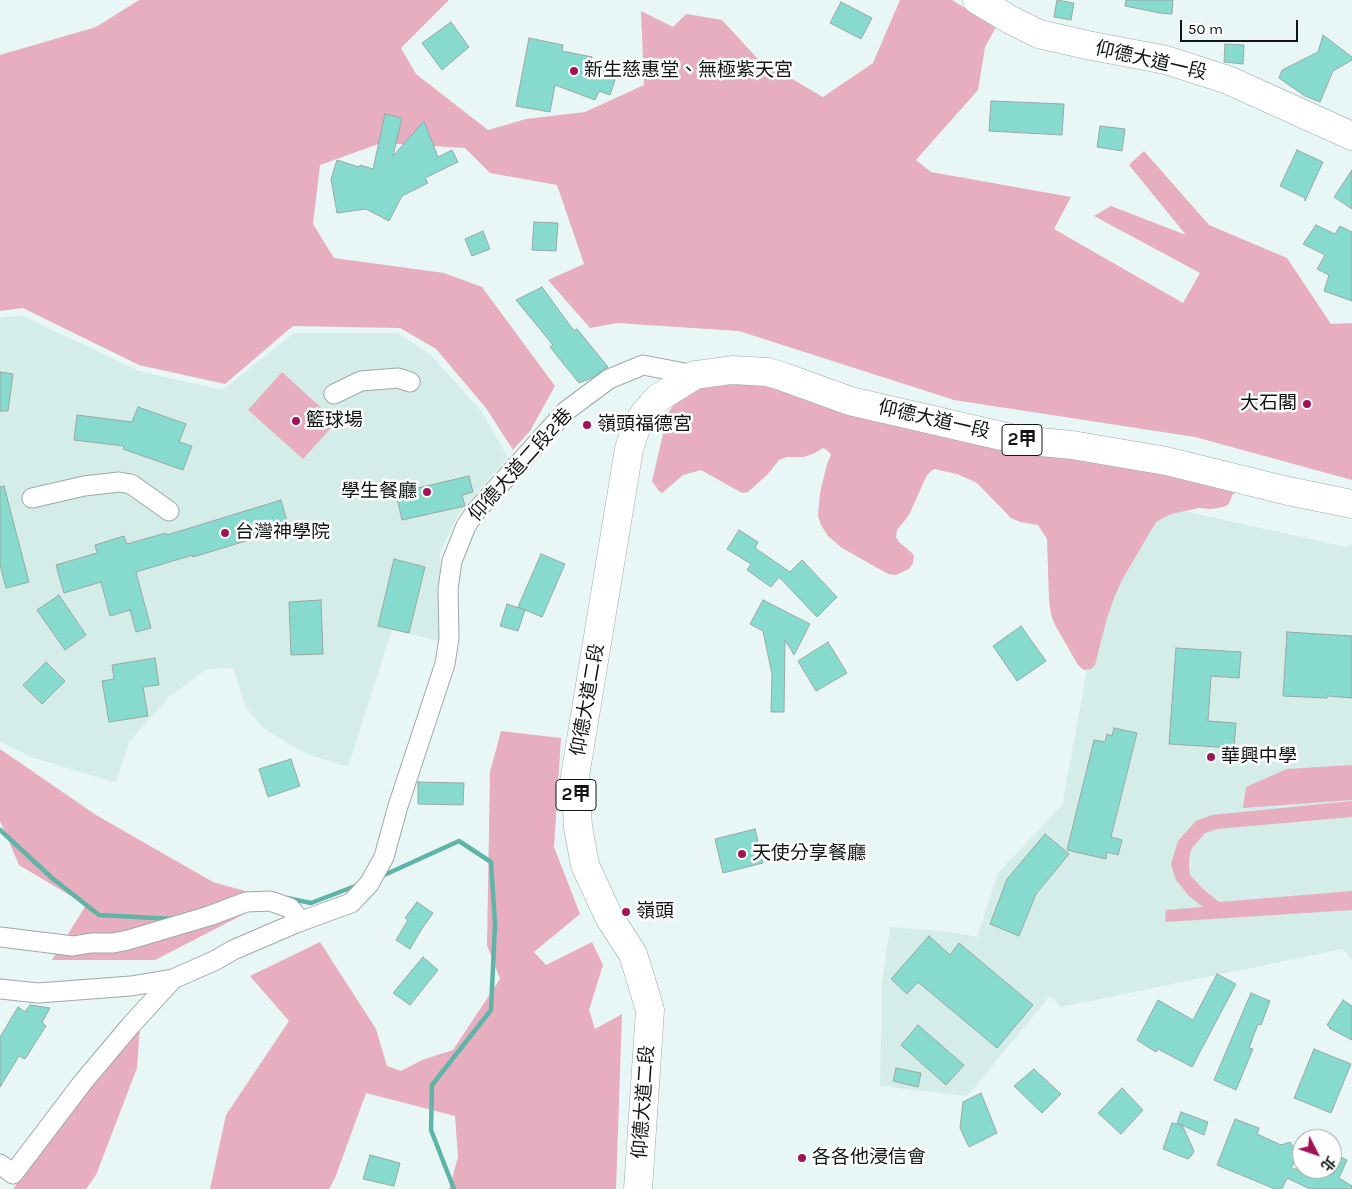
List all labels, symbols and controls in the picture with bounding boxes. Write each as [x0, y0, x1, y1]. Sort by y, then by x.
scale bar [1182, 10, 1300, 42]
text: 50 m [1188, 20, 1223, 38]
street label: 仰德大道一段 [1093, 37, 1209, 85]
place label: 新生慈惠堂、無極紫天宮 [584, 60, 793, 82]
marker: 新生慈惠堂、無極紫天宮 [568, 65, 580, 77]
place label: 大石閣 [1240, 393, 1297, 415]
street label: 仰德大道一段 [876, 396, 992, 444]
marker: 大石閣 [1301, 398, 1313, 410]
street label: 仰德大道二段2巷 [464, 404, 578, 526]
place label: 籃球場 [306, 410, 363, 432]
place label: 嶺頭福德宮 [597, 414, 692, 436]
marker: 籃球場 [290, 415, 302, 427]
marker: 嶺頭福德宮 [581, 419, 593, 431]
road number: 2甲 [1002, 424, 1042, 456]
place label: 學生餐廳 [341, 481, 417, 503]
marker: 學生餐廳 [421, 486, 433, 498]
place label: 台灣神學院 [235, 522, 330, 544]
marker: 台灣神學院 [219, 527, 231, 539]
street label: 仰德大道二段 [567, 642, 609, 758]
place label: 華興中學 [1221, 746, 1297, 768]
marker: 華興中學 [1205, 751, 1217, 763]
road number: 2甲 [556, 780, 596, 810]
place label: 天使分享餐廳 [752, 843, 866, 865]
marker: 天使分享餐廳 [736, 848, 748, 860]
place label: 嶺頭 [636, 901, 674, 923]
marker: 嶺頭 [620, 906, 632, 918]
street label: 仰德大道二段 [629, 1044, 659, 1160]
north arrow [1292, 1129, 1342, 1179]
place label: 各各他浸信會 [812, 1147, 926, 1169]
marker: 各各他浸信會 [796, 1152, 808, 1164]
text: 北 [1317, 1153, 1339, 1174]

